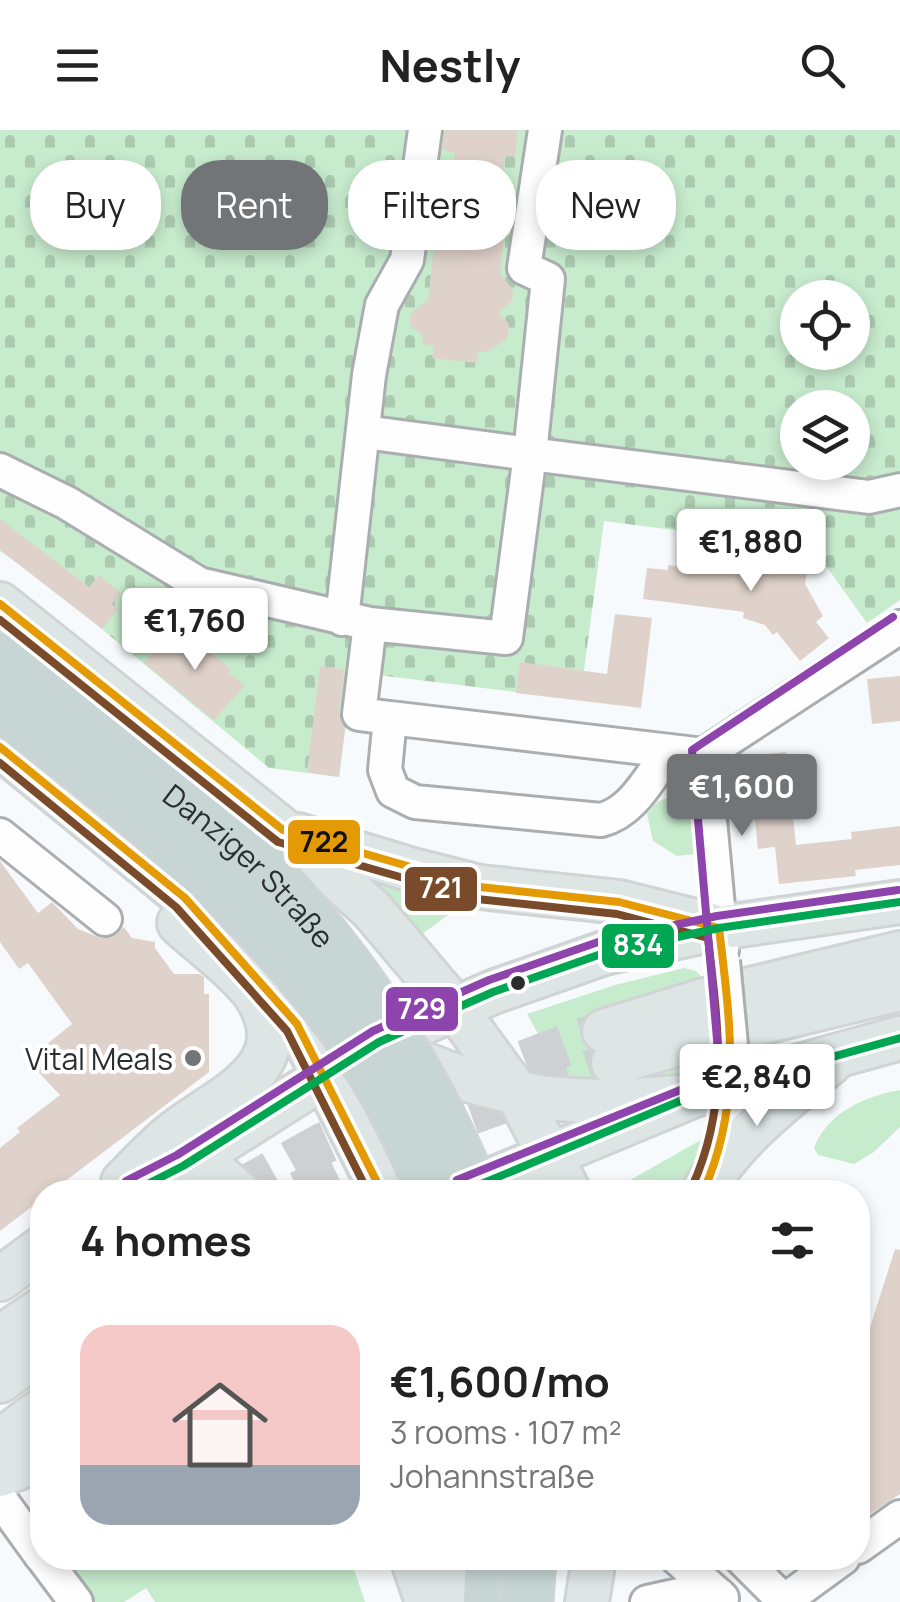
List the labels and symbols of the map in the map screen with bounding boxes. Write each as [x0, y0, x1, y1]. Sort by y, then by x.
pin: €1,880 [670, 509, 832, 594]
pin: €1,760 [114, 588, 276, 673]
pin: €1,600 [661, 754, 823, 839]
street label: Danziger Straße [155, 774, 345, 956]
line badge: 722 [286, 818, 362, 866]
text: 722 [300, 822, 348, 860]
line badge: 721 [403, 865, 479, 913]
text: 721 [419, 868, 463, 906]
line badge: 834 [600, 922, 676, 970]
text: 834 [613, 925, 663, 963]
unlabelled marker [508, 973, 528, 993]
line badge: 729 [384, 985, 460, 1033]
text: 729 [397, 989, 447, 1027]
place label: Vital Meals [25, 1038, 173, 1079]
pin: €2,840 [676, 1044, 838, 1129]
marker: Vital Meals [182, 1047, 204, 1069]

